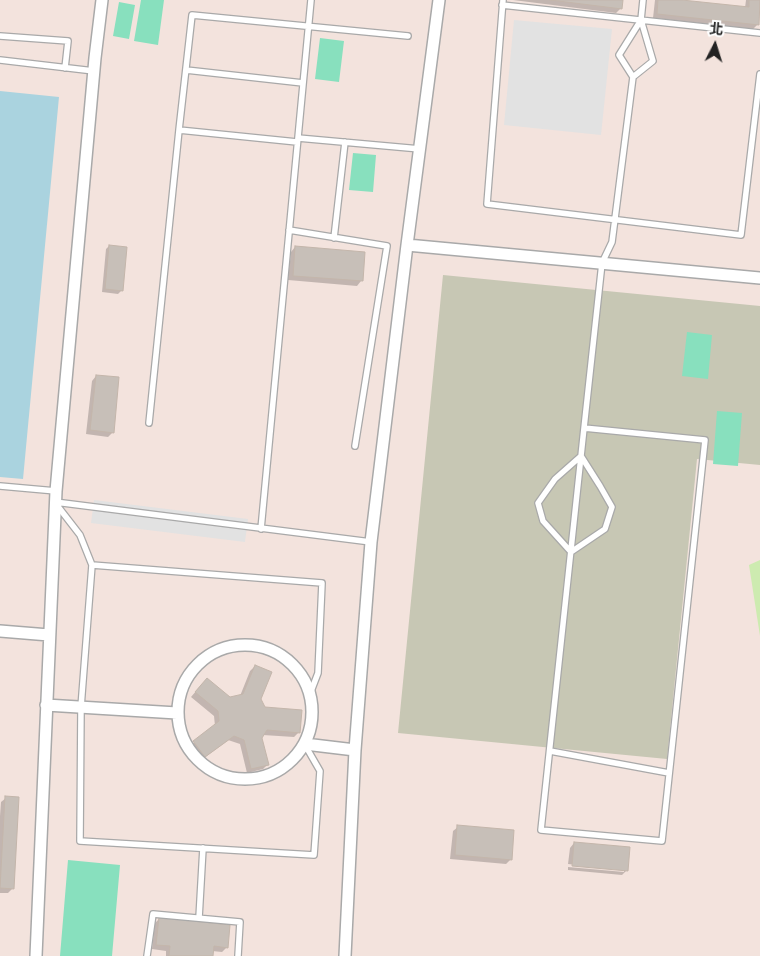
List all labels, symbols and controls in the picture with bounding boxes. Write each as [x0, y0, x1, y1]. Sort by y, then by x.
north arrow [690, 20, 740, 70]
text: 北 [709, 20, 724, 39]

